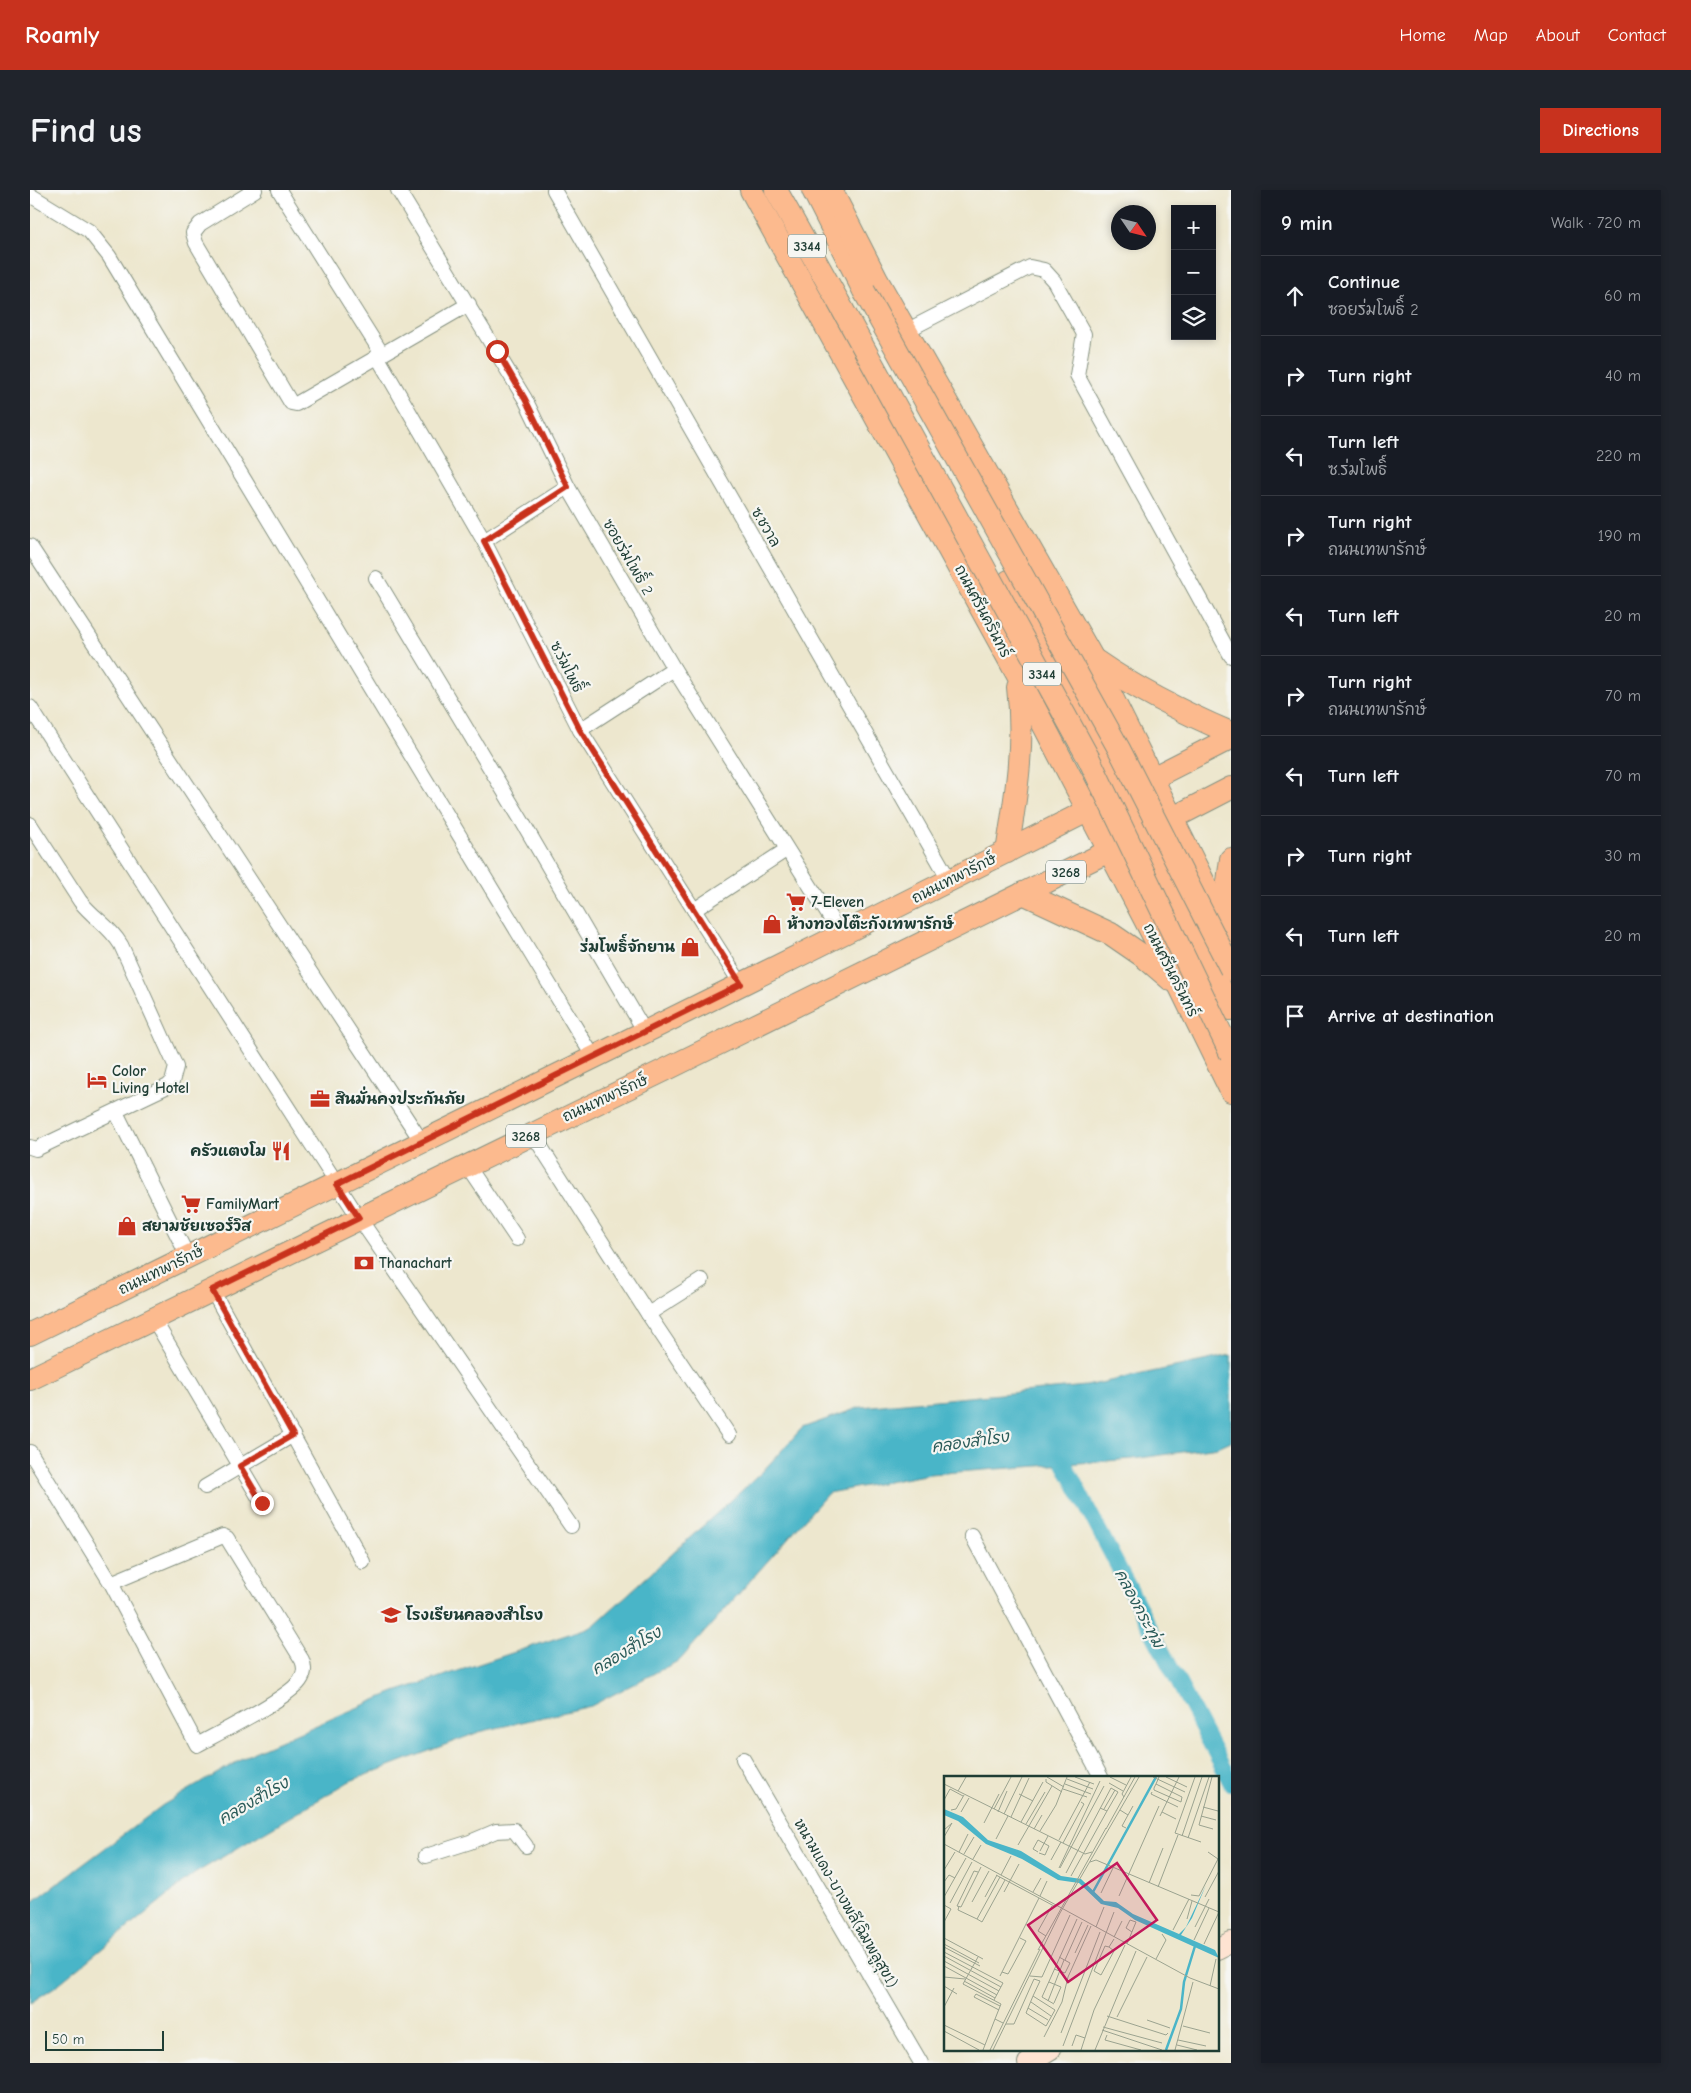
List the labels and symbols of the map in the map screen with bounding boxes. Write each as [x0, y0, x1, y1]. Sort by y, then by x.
north arrow [1111, 205, 1156, 250]
road number: 3344 [788, 234, 826, 258]
route start [486, 340, 509, 363]
street label: ซ.ชวาล [747, 504, 785, 550]
street label: ซอยร่มโพธิ์ 2 [599, 513, 662, 598]
street label: ถนนศรีนครินทร์ [951, 561, 1016, 661]
street label: ซ.ร่มโพธิ์ [546, 636, 592, 696]
road number: 3344 [1023, 662, 1061, 686]
street label: ถนนเทพารักษ์ [908, 848, 1000, 907]
road number: 3268 [1046, 860, 1086, 884]
supermarket icon: 7-Eleven [785, 891, 807, 913]
place label: 7-Eleven [811, 893, 864, 911]
shop icon: ห้างทองโต๊ะกังเทพารักษ์ [761, 913, 783, 935]
place label: ห้างทองโต๊ะกังเทพารักษ์ [787, 914, 954, 933]
street label: ถนนศรีนครินทร์ [1140, 920, 1204, 1020]
place label: ร่มโพธิ์จักยาน [580, 933, 675, 956]
shop icon: ร่มโพธิ์จักยาน [679, 936, 701, 958]
place label: Color Living Hotel [112, 1062, 189, 1097]
hotel icon: Color Living Hotel [86, 1069, 108, 1091]
street label: ถนนเทพารักษ์ [559, 1069, 651, 1126]
place label: สินมั่นคงประกันภัย [335, 1086, 465, 1108]
office icon: สินมั่นคงประกันภัย [309, 1088, 331, 1110]
road number: 3268 [506, 1124, 546, 1148]
restaurant icon: ครัวแตงโม [270, 1140, 292, 1162]
place label: ครัวแตงโม [190, 1141, 266, 1160]
supermarket icon: FamilyMart [180, 1193, 202, 1215]
place label: FamilyMart [206, 1195, 280, 1213]
shop icon: สยามชัยเซอร์วิส [116, 1215, 138, 1237]
place label: สยามชัยเซอร์วิส [142, 1216, 252, 1235]
street label: ถนนเทพารักษ์ [115, 1240, 207, 1298]
bank icon: Thanachart [353, 1252, 375, 1274]
place label: Thanachart [379, 1254, 453, 1272]
water label: คลองสำโรง [930, 1425, 1012, 1456]
route end [251, 1492, 274, 1515]
water label: คลองกระทุ่ม [1108, 1565, 1170, 1653]
school or university icon: โรงเรียนคลองสำโรง [380, 1604, 402, 1626]
place label: โรงเรียนคลองสำโรง [405, 1605, 543, 1624]
water label: คลองสำโรง [588, 1621, 666, 1679]
water label: คลองสำโรง [214, 1771, 293, 1828]
inset map [944, 1776, 1218, 2050]
street label: หนามแดง-บางพลี(ฉิมพลูสุข1) [788, 1815, 902, 1992]
scale bar [45, 2028, 164, 2051]

